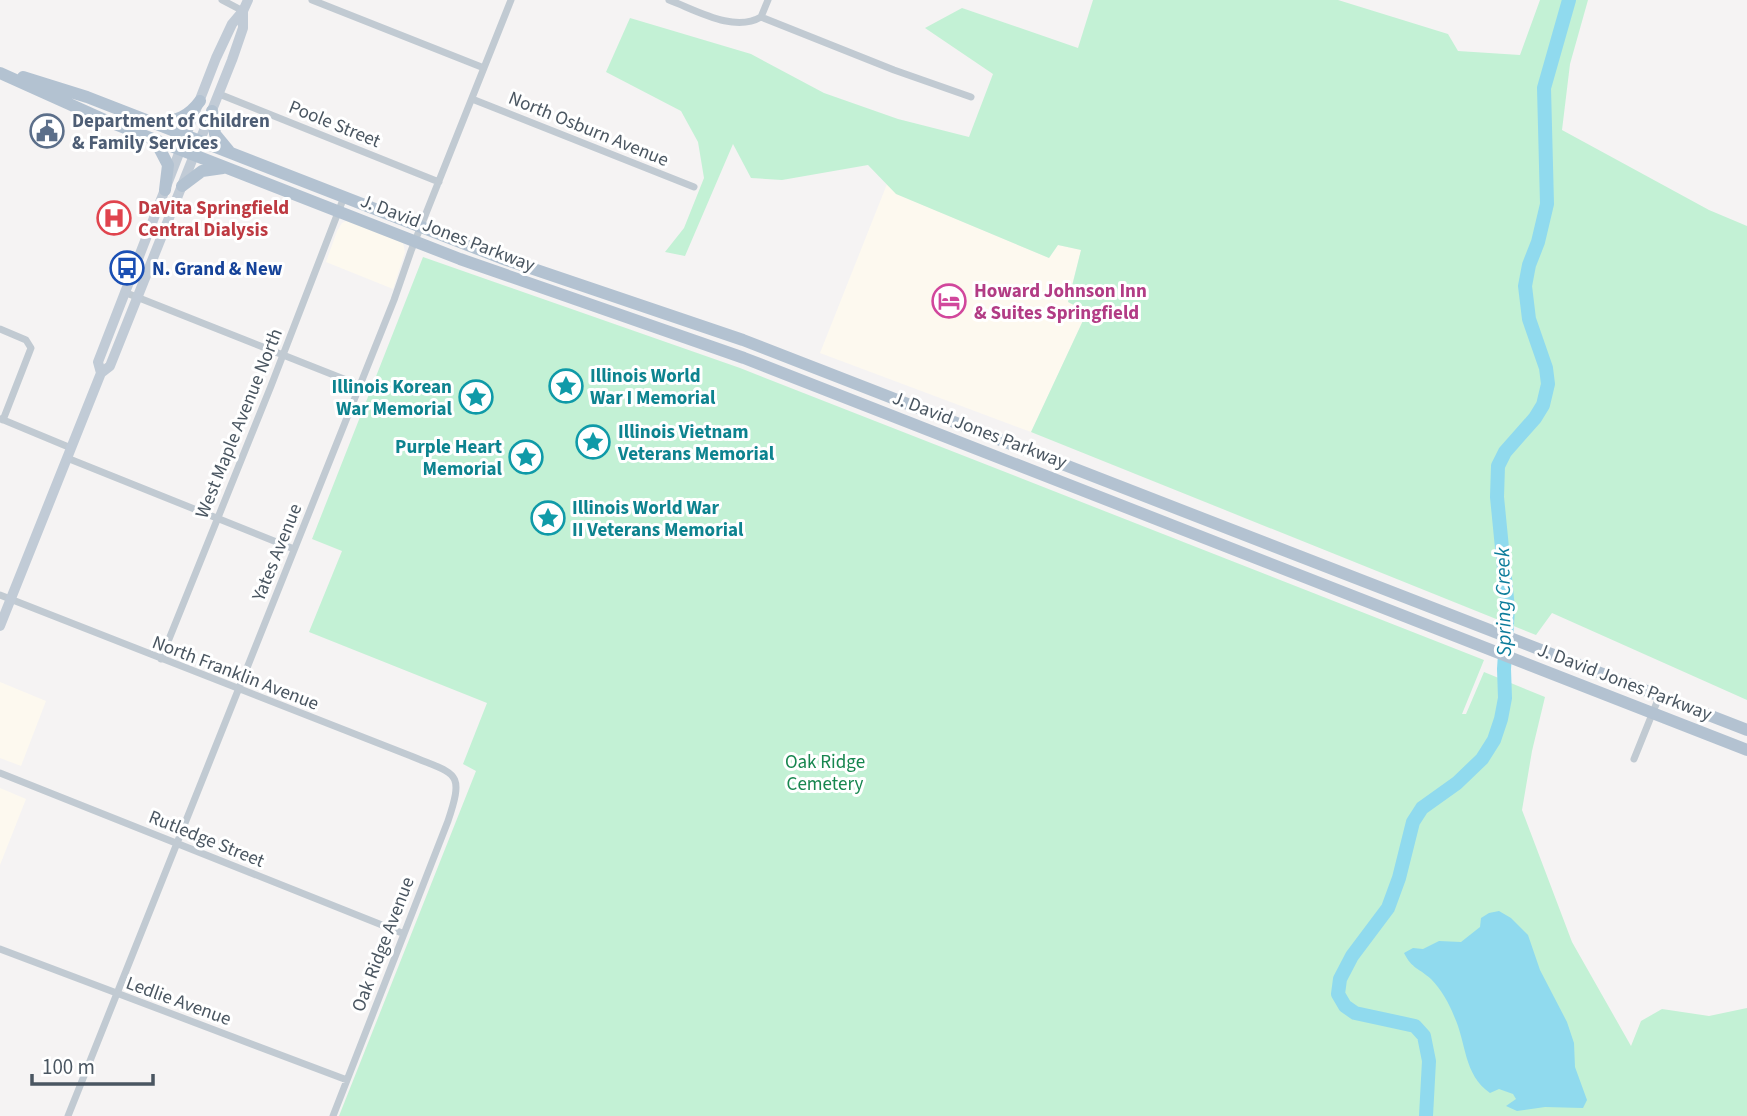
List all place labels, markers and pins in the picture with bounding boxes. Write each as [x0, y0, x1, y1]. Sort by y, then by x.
place label: Department of Children & Family Services [72, 108, 270, 157]
public building icon: Department of Children & Family Services [28, 112, 66, 150]
place label: DaVita Springfield Central Dialysis [138, 195, 289, 244]
hospital icon: DaVita Springfield Central Dialysis [95, 199, 133, 237]
bus stop icon: N. Grand & New [108, 249, 146, 287]
place label: N. Grand & New [152, 256, 283, 283]
place label: Howard Johnson Inn & Suites Springfield [974, 278, 1147, 327]
hotel icon: Howard Johnson Inn & Suites Springfield [930, 282, 968, 320]
place label: Illinois World War I Memorial [590, 363, 716, 412]
place icon: Illinois World War I Memorial [547, 367, 585, 405]
place label: Illinois Korean War Memorial [332, 374, 453, 423]
place icon: Illinois Korean War Memorial [457, 378, 495, 416]
place label: Illinois Vietnam Veterans Memorial [617, 419, 775, 468]
place icon: Illinois Vietnam Veterans Memorial [574, 423, 612, 461]
place label: Purple Heart Memorial [395, 434, 503, 483]
place icon: Purple Heart Memorial [507, 438, 545, 476]
place label: Illinois World War II Veterans Memorial [572, 495, 744, 544]
place icon: Illinois World War II Veterans Memorial [529, 499, 567, 537]

